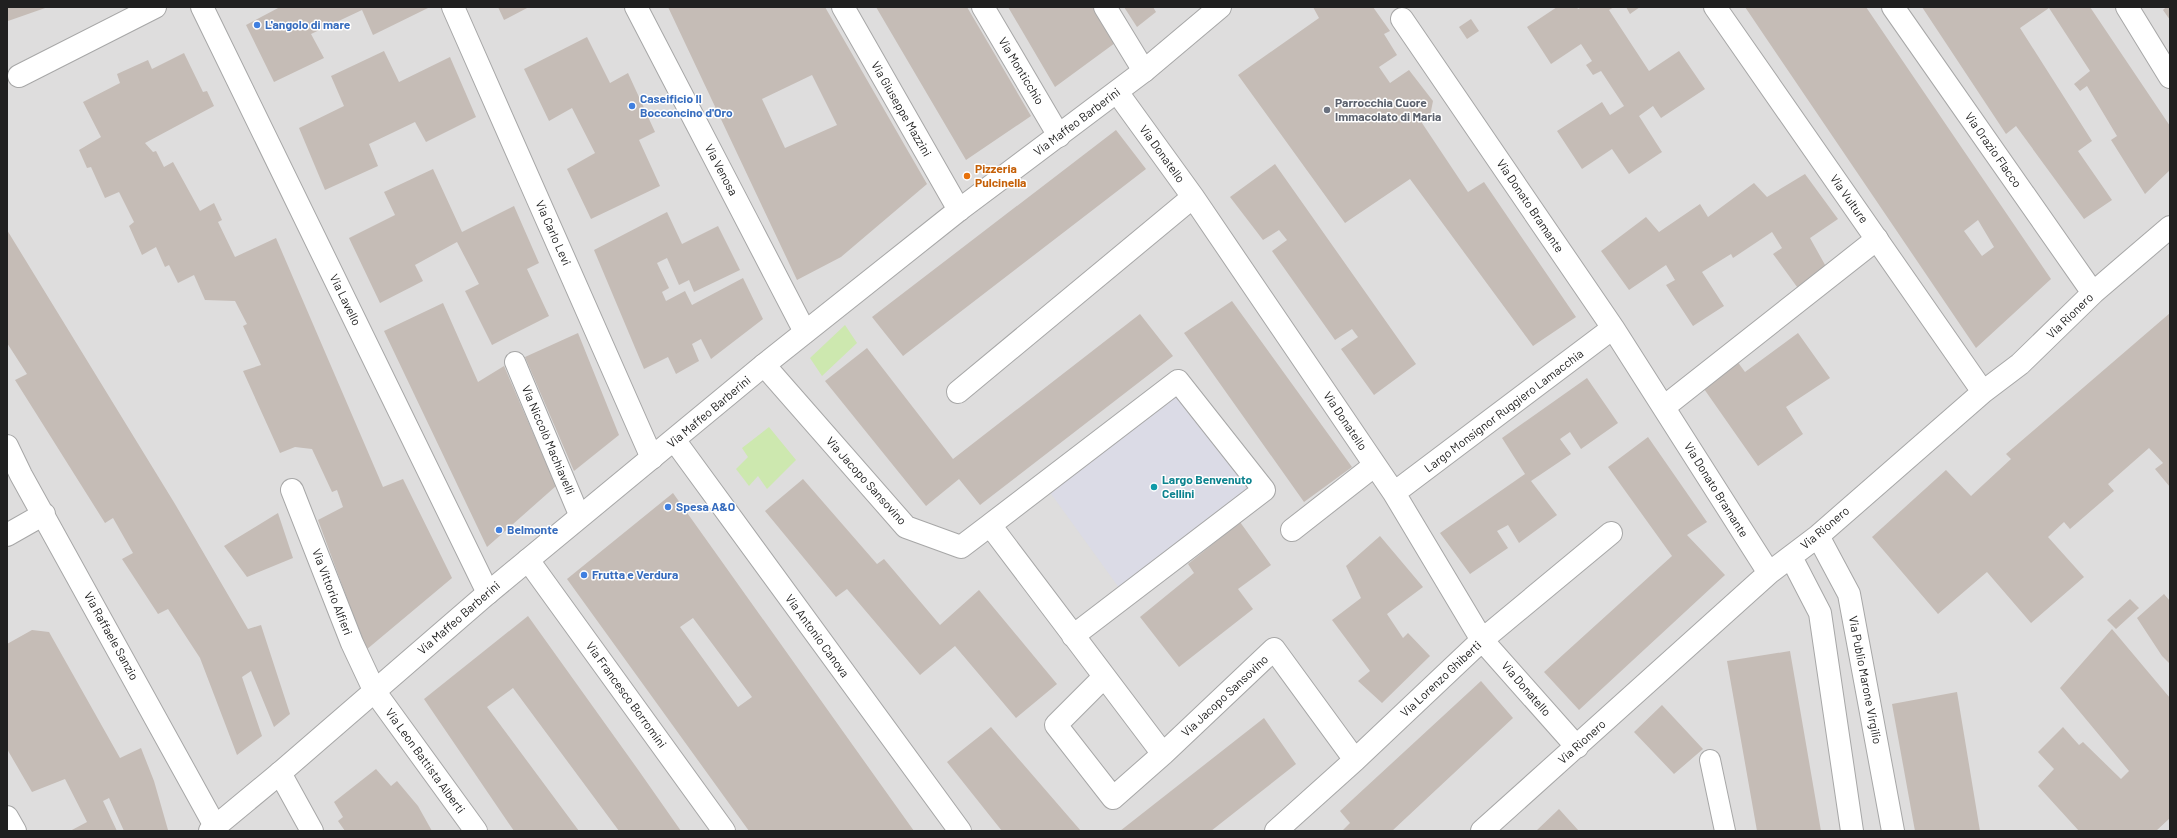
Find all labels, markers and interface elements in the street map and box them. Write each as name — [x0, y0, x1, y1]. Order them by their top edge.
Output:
place label: L'angolo di mare — [265, 17, 351, 31]
marker: L'angolo di mare — [252, 20, 262, 30]
street label: Via Monticchio — [996, 34, 1047, 107]
street label: Via Giuseppe Mazzini — [869, 58, 935, 159]
street label: Via Maffeo Barberini — [1030, 84, 1122, 158]
place label: Caseificio Il Bocconcino d'Oro — [640, 91, 733, 119]
place label: Parrocchia Cuore Immacolato di Maria — [1335, 95, 1441, 123]
marker: Caseificio Il Bocconcino d'Oro — [627, 101, 637, 111]
marker: Parrocchia Cuore Immacolato di Maria — [1322, 105, 1332, 115]
street label: Via Orazio Flacco — [1963, 109, 2025, 190]
street label: Via Donatello — [1137, 122, 1188, 185]
street label: Via Venosa — [702, 141, 741, 198]
street label: Via Donato Bramante — [1494, 156, 1567, 255]
place label: Pizzeria Pulcinella — [975, 161, 1026, 189]
marker: Pizzeria Pulcinella — [962, 171, 972, 181]
street label: Via Vulture — [1828, 171, 1872, 226]
street label: Via Carlo Levi — [533, 198, 575, 267]
street label: Via Lavello — [327, 272, 364, 328]
street label: Via Rionero — [2043, 290, 2095, 341]
street label: Largo Monsignor Ruggiero Lamacchia — [1421, 346, 1586, 475]
street label: Via Maffeo Barberini — [664, 372, 753, 450]
street label: Via Niccolò Machiavelli — [520, 383, 578, 496]
street label: Via Donatello — [1321, 388, 1371, 452]
street label: Via Jacopo Sansovino — [824, 434, 910, 527]
street label: Via Donato Bramante — [1682, 439, 1752, 540]
place label: Largo Benvenuto Cellini — [1162, 472, 1253, 500]
marker: Largo Benvenuto Cellini — [1149, 482, 1159, 492]
place label: Spesa A&O — [676, 499, 735, 513]
marker: Spesa A&O — [663, 502, 673, 512]
street label: Via Rionero — [1797, 503, 1852, 552]
place label: Belmonte — [507, 522, 559, 536]
marker: Belmonte — [494, 525, 504, 535]
street label: Via Vittorio Alfieri — [310, 546, 356, 637]
place label: Frutta e Verdura — [592, 567, 678, 581]
marker: Frutta e Verdura — [579, 570, 589, 580]
street label: Via Maffeo Barberini — [414, 578, 502, 657]
street label: Via Raffaele Sanzio — [82, 589, 142, 682]
street label: Via Antonio Canova — [783, 591, 853, 680]
street label: Via Publio Marone Virgilio — [1847, 614, 1885, 745]
street label: Via Lorenzo Ghiberti — [1397, 637, 1484, 719]
street label: Via Francesco Borromini — [584, 639, 670, 750]
street label: Via Jacopo Sansovino — [1178, 652, 1271, 739]
street label: Via Donatello — [1499, 658, 1554, 719]
street label: Via Leon Battista Alberti — [383, 705, 469, 816]
street label: Via Rionero — [1555, 716, 1608, 766]

